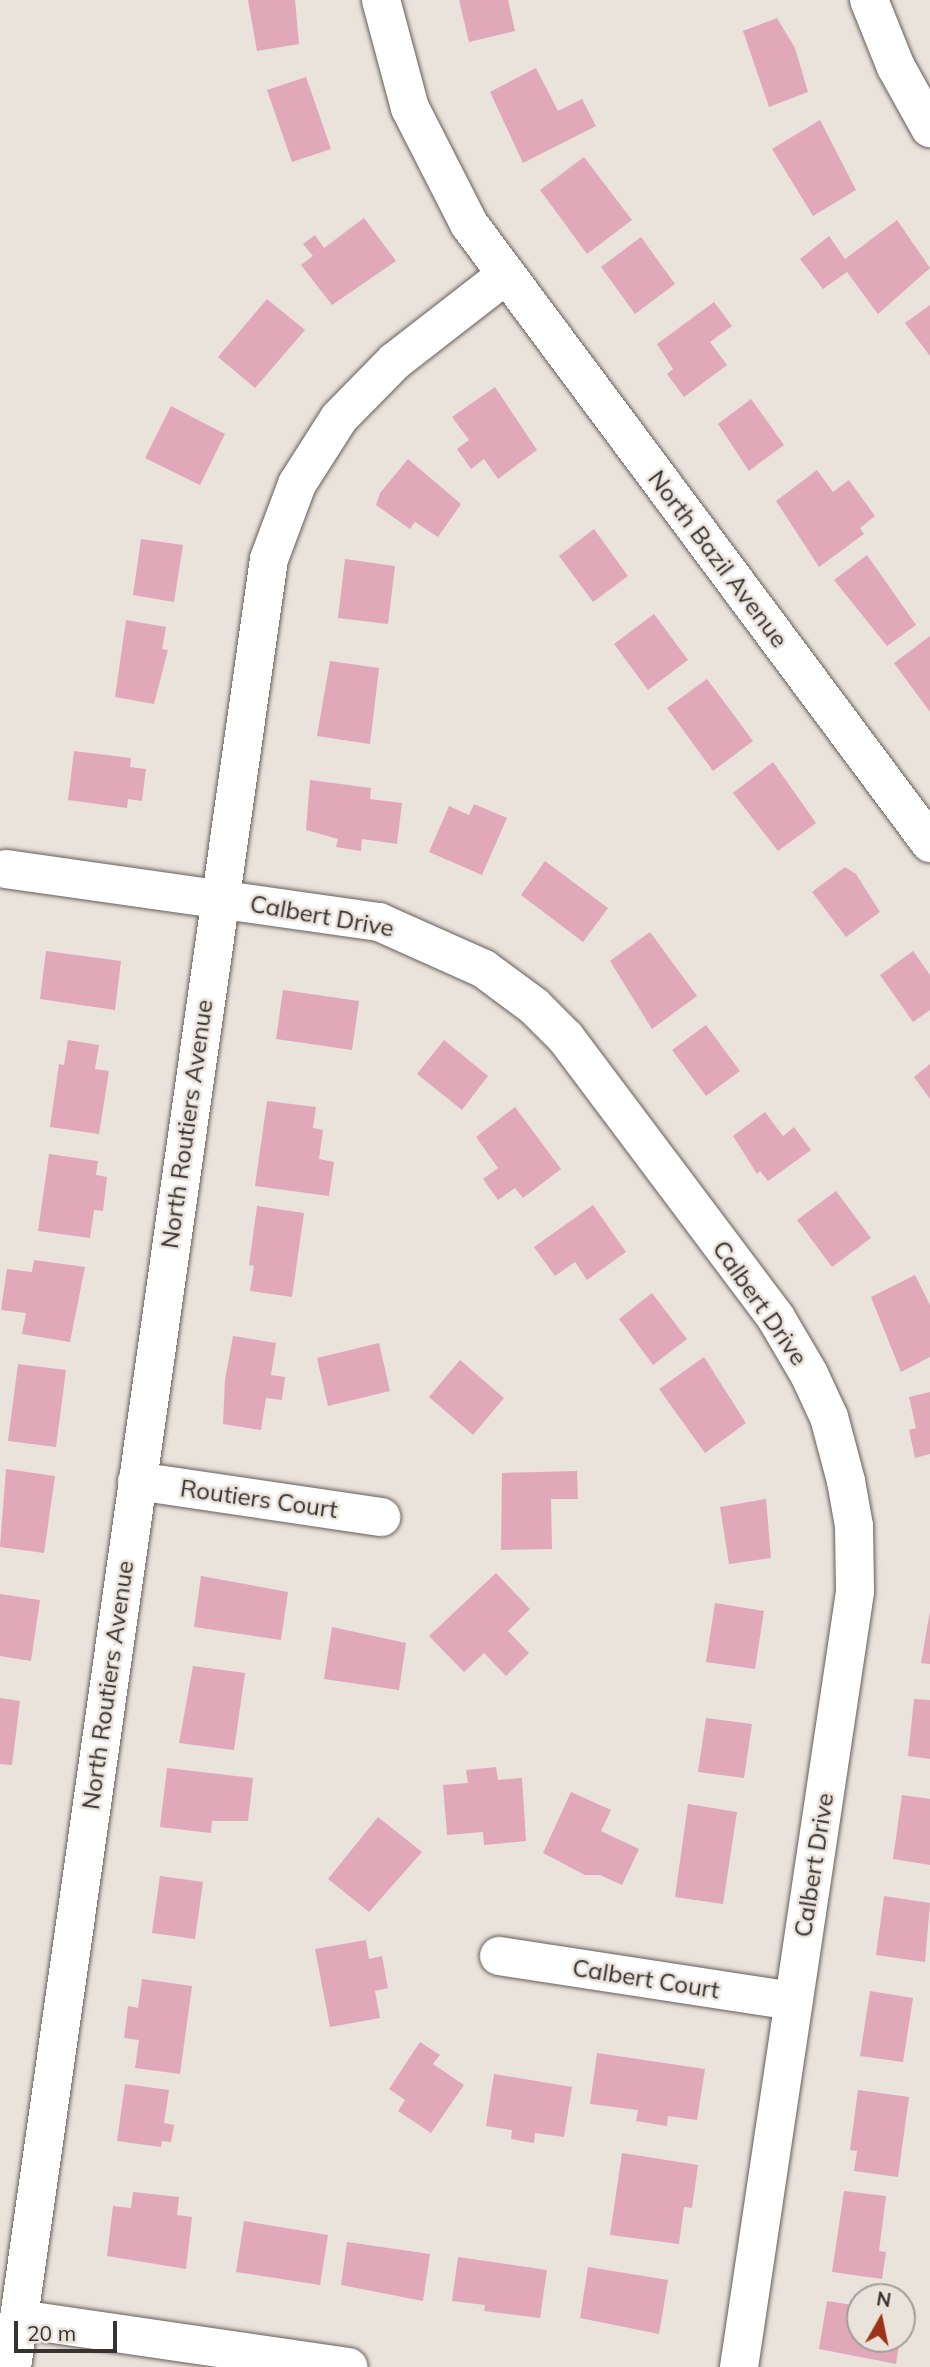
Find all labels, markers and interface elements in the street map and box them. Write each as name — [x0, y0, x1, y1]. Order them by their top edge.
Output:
street label: North Bazil Avenue — [642, 465, 794, 653]
street label: Calbert Drive — [248, 889, 396, 943]
street label: North Routiers Avenue — [155, 998, 219, 1250]
street label: Calbert Drive — [706, 1235, 814, 1371]
street label: Routiers Court — [178, 1474, 340, 1524]
street label: North Routiers Avenue — [76, 1559, 140, 1811]
street label: Calbert Drive — [788, 1791, 840, 1939]
street label: Calbert Court — [570, 1953, 722, 2005]
north arrow — [846, 2283, 916, 2353]
text: N — [875, 2286, 893, 2312]
scale bar — [18, 2308, 121, 2352]
text: 20 m — [27, 2320, 76, 2346]

